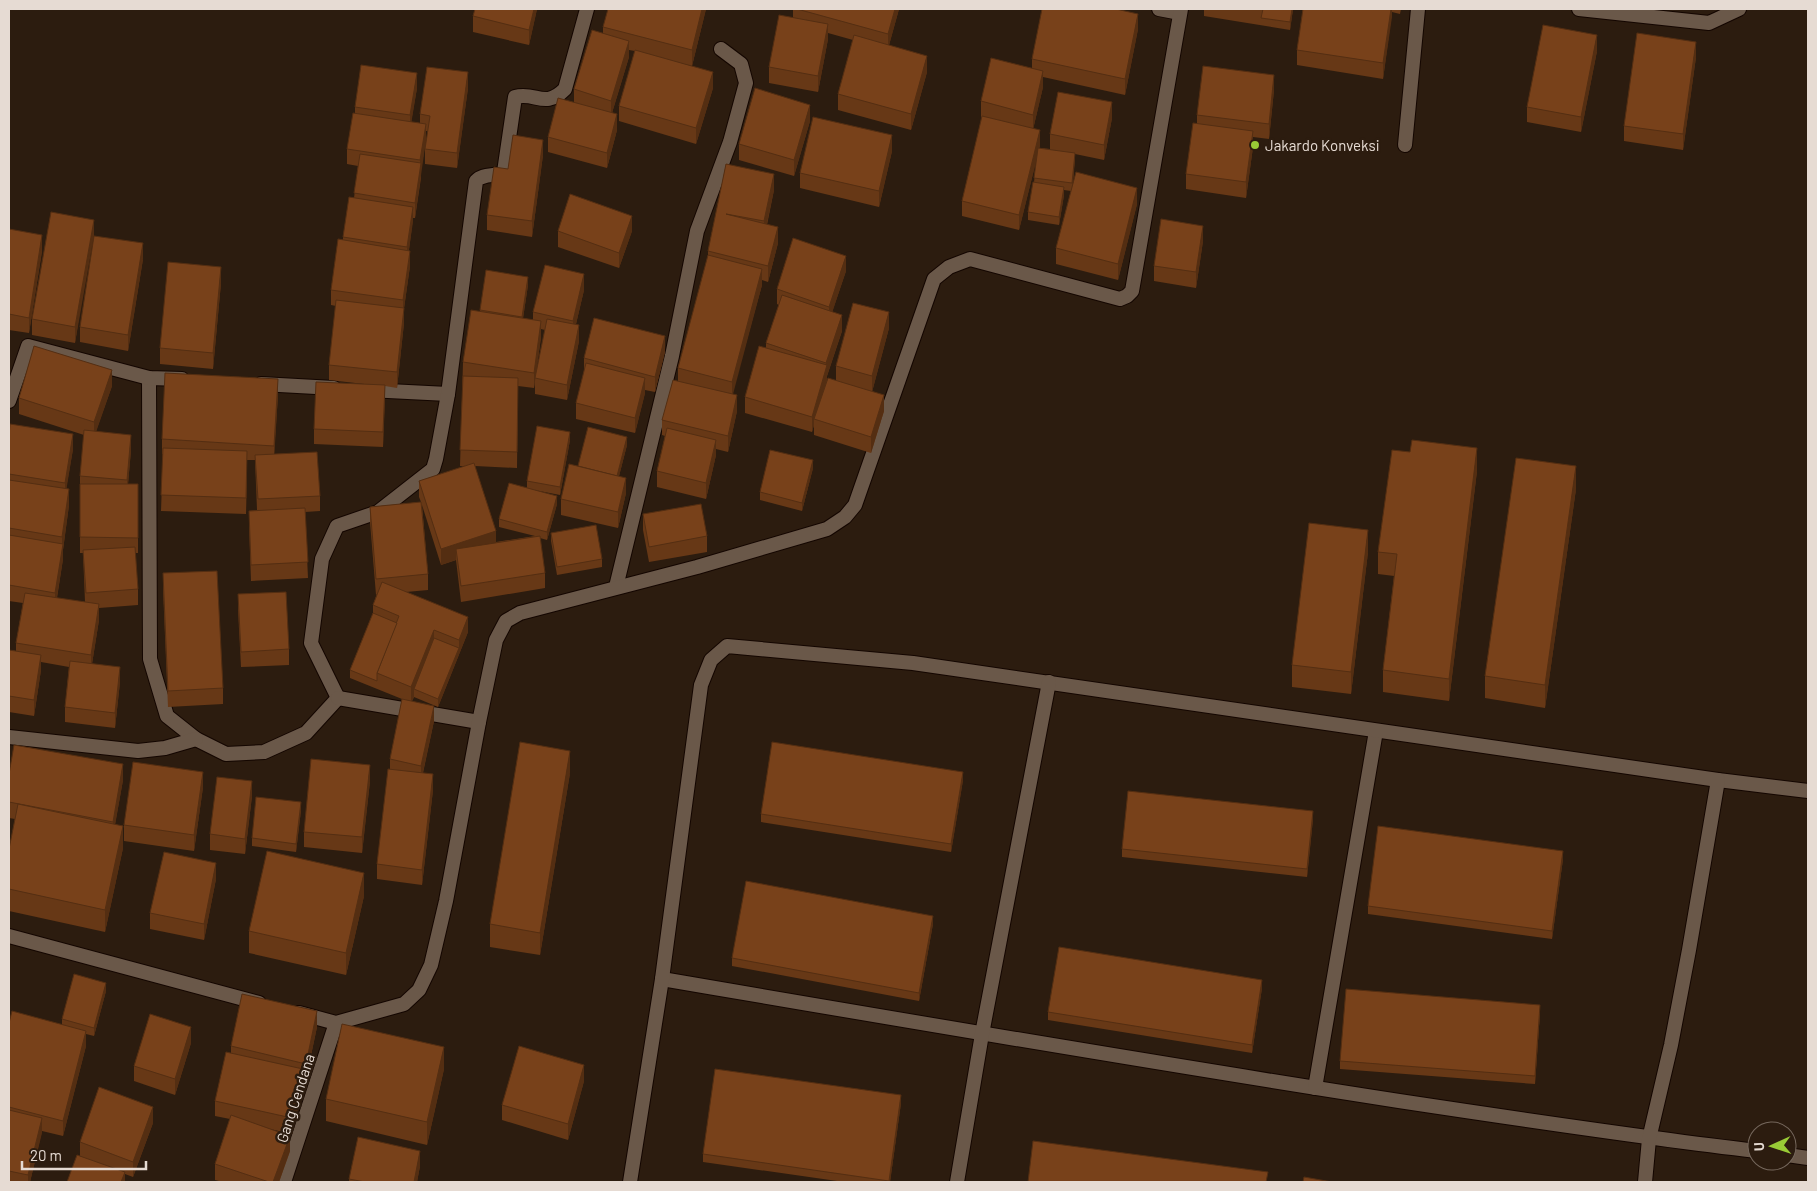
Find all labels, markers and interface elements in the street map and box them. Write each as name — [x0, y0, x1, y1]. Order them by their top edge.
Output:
place label: Jakardo Konveksi — [1265, 136, 1380, 154]
marker: Jakardo Konveksi — [1249, 139, 1261, 151]
street label: Gang Cendana — [272, 1051, 318, 1145]
north arrow — [1747, 1121, 1797, 1171]
scale bar — [22, 1138, 146, 1170]
text: U — [1750, 1142, 1767, 1152]
text: 20 m — [30, 1146, 62, 1164]

